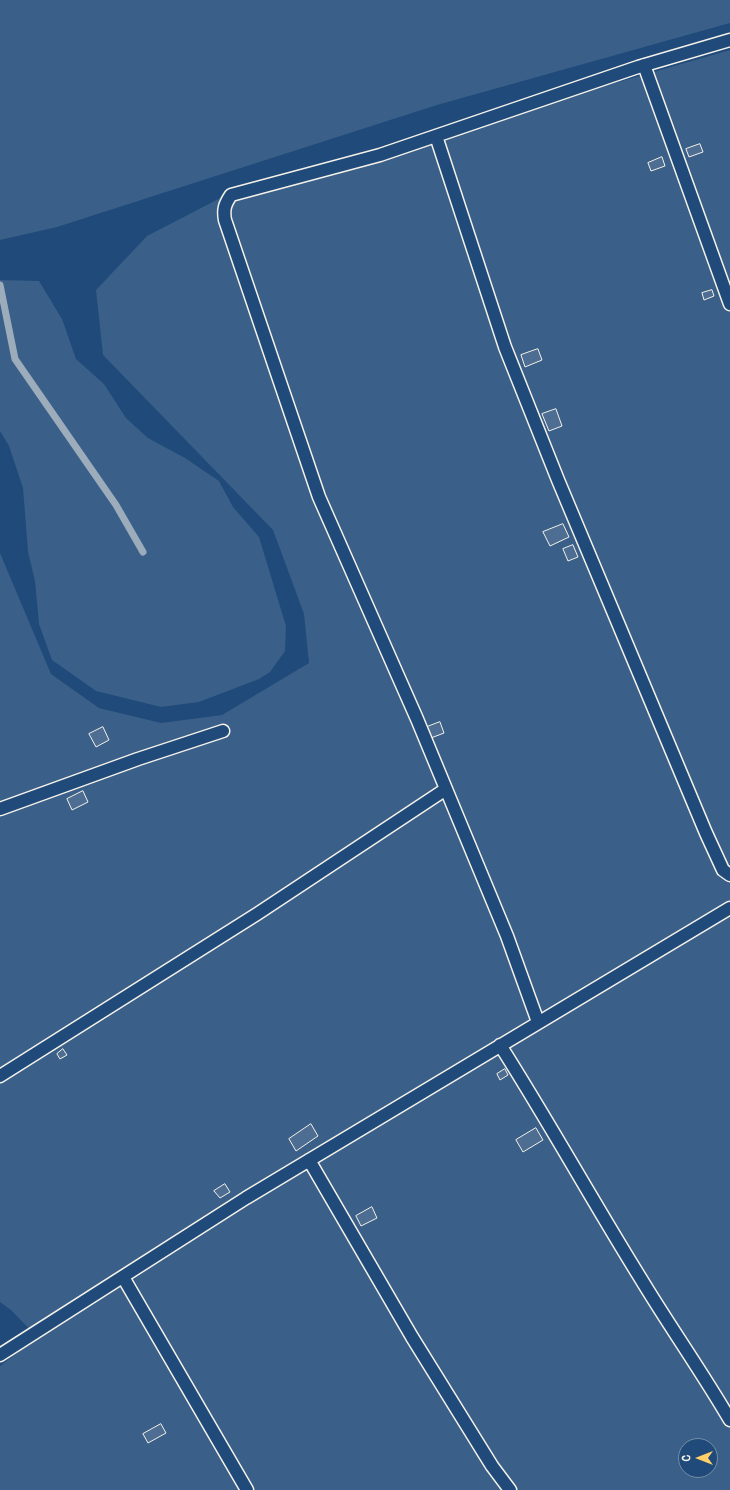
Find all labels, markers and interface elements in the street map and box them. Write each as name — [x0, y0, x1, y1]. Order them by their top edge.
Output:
north arrow — [678, 1438, 718, 1478]
text: С — [680, 1455, 693, 1461]

